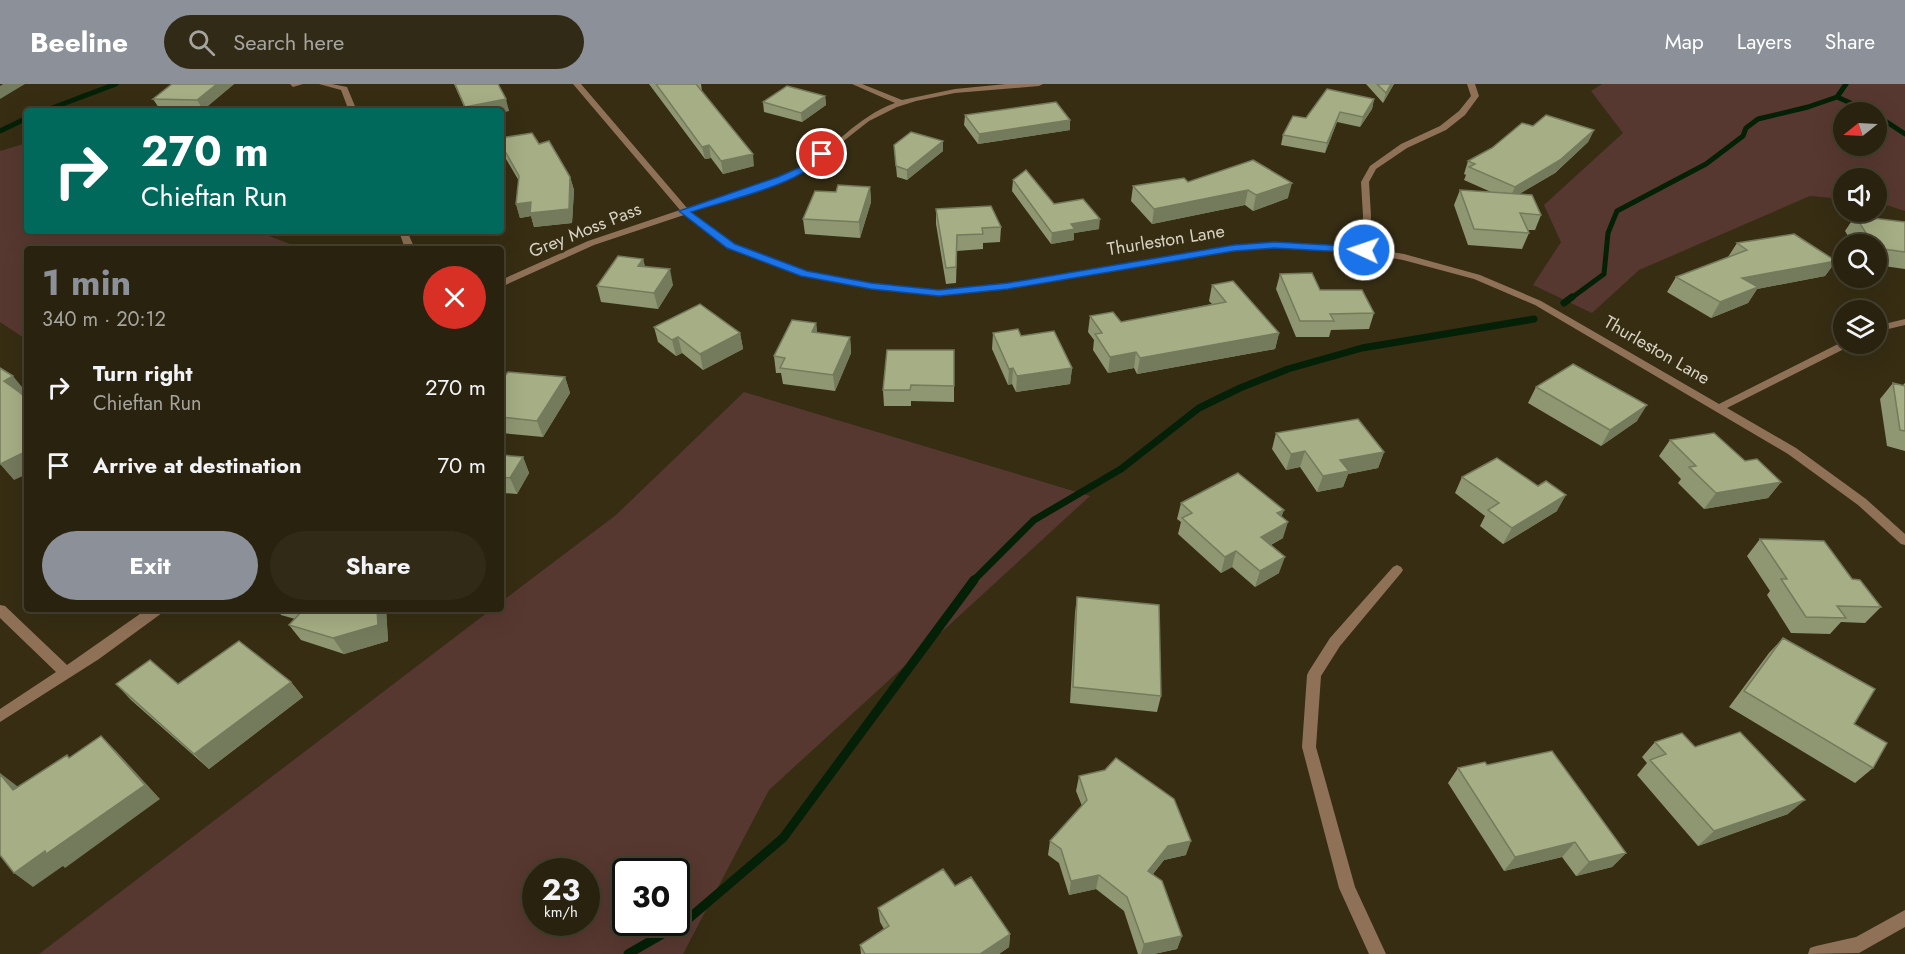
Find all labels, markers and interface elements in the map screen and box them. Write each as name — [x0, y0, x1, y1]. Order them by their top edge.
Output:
search box — [164, 15, 584, 69]
text: Beeline — [30, 22, 128, 63]
icon: search — [185, 26, 218, 59]
text: Search here — [233, 26, 344, 58]
text: Map — [1665, 27, 1704, 57]
text: Layers — [1737, 27, 1792, 57]
text: Share — [1825, 27, 1875, 57]
north arrow — [1833, 102, 1887, 156]
map controls — [1833, 102, 1887, 354]
text: 270 m — [141, 121, 269, 182]
pin — [796, 128, 847, 179]
icon: right — [42, 132, 120, 210]
icon: arrive — [805, 137, 838, 170]
button: sound — [1833, 168, 1887, 222]
text: Chieftan Run — [141, 177, 288, 216]
street label: Grey Moss Pass — [525, 196, 645, 264]
street label: Thurleston Lane — [1105, 218, 1227, 262]
position arrow — [1332, 218, 1396, 282]
button: search — [1833, 234, 1887, 288]
text: 1 min — [42, 256, 131, 308]
button: close — [423, 266, 486, 329]
button: layers — [1833, 300, 1887, 354]
text: 340 m · 20:12 — [42, 305, 166, 334]
street label: Thurleston Lane — [1599, 309, 1715, 391]
text: Turn right — [93, 357, 193, 389]
icon: right — [42, 371, 75, 404]
text: 270 m — [425, 371, 486, 403]
text: Chieftan Run — [93, 389, 202, 418]
icon: arrive — [42, 449, 75, 482]
text: Arrive at destination — [93, 449, 302, 481]
text: 70 m — [437, 449, 486, 481]
button: Exit — [42, 531, 258, 600]
button: Share — [270, 531, 486, 600]
speed limit sign: 30 — [612, 858, 690, 936]
text: 23 — [542, 868, 580, 911]
text: km/h — [544, 901, 578, 923]

